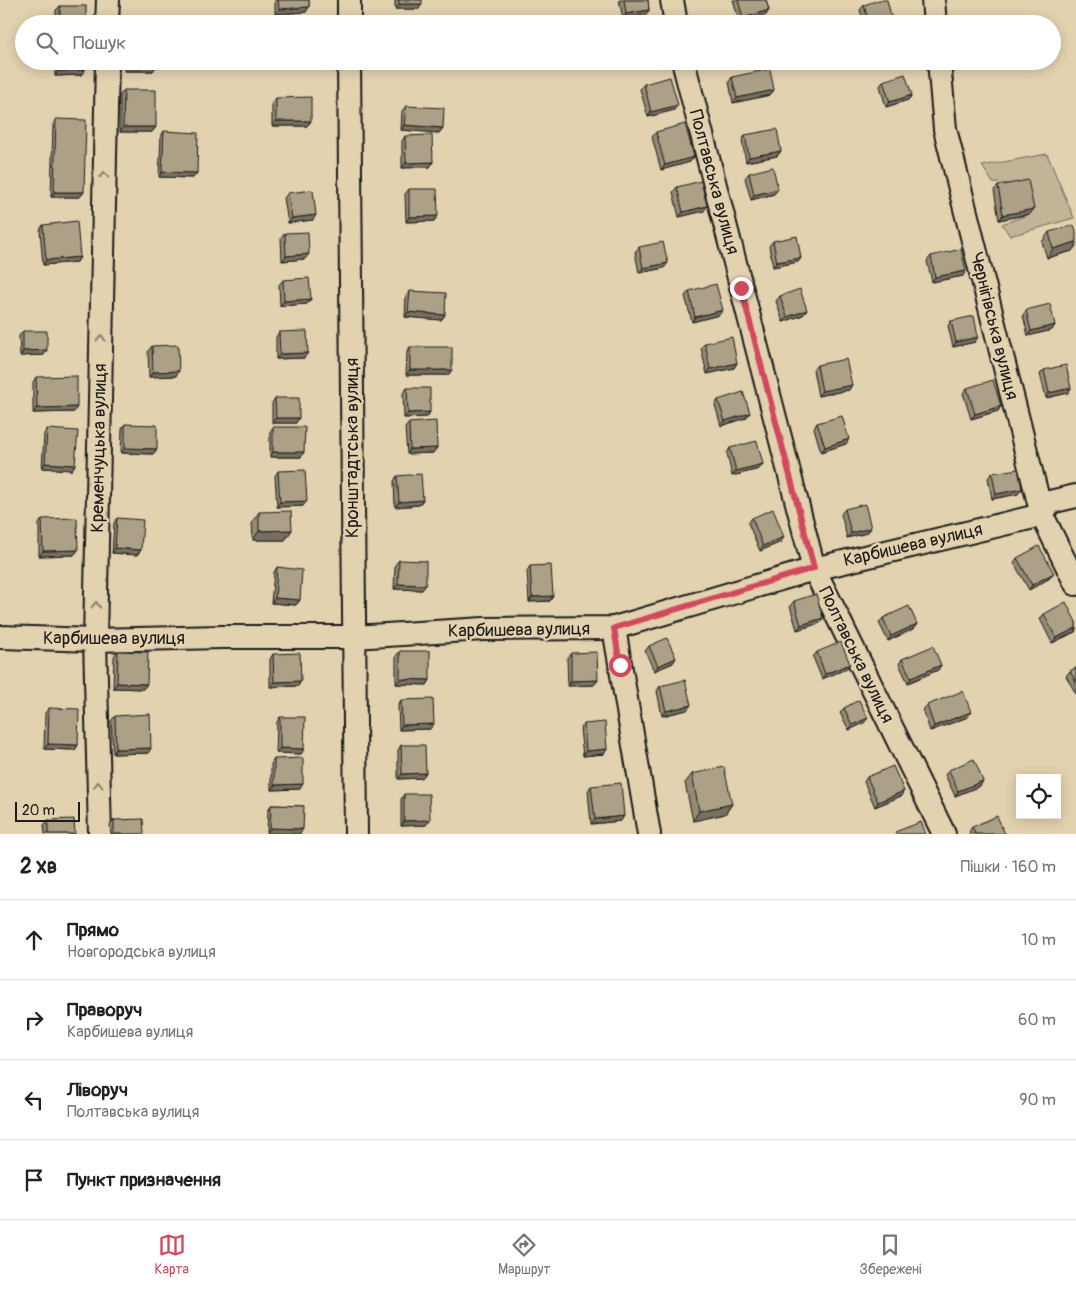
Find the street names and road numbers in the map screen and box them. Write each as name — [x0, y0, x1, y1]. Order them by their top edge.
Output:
street label: Полтавська вулиця — [684, 107, 744, 257]
street label: Чернігівська вулиця — [965, 250, 1023, 402]
street label: Кронштадтська вулиця — [341, 358, 364, 538]
street label: Кременчуцька вулиця — [86, 363, 112, 533]
street label: Карбишева вулиця — [841, 518, 985, 572]
street label: Полтавська вулиця — [813, 583, 899, 727]
street label: Карбишева вулиця — [448, 617, 590, 643]
street label: Карбишева вулиця — [43, 627, 185, 650]

